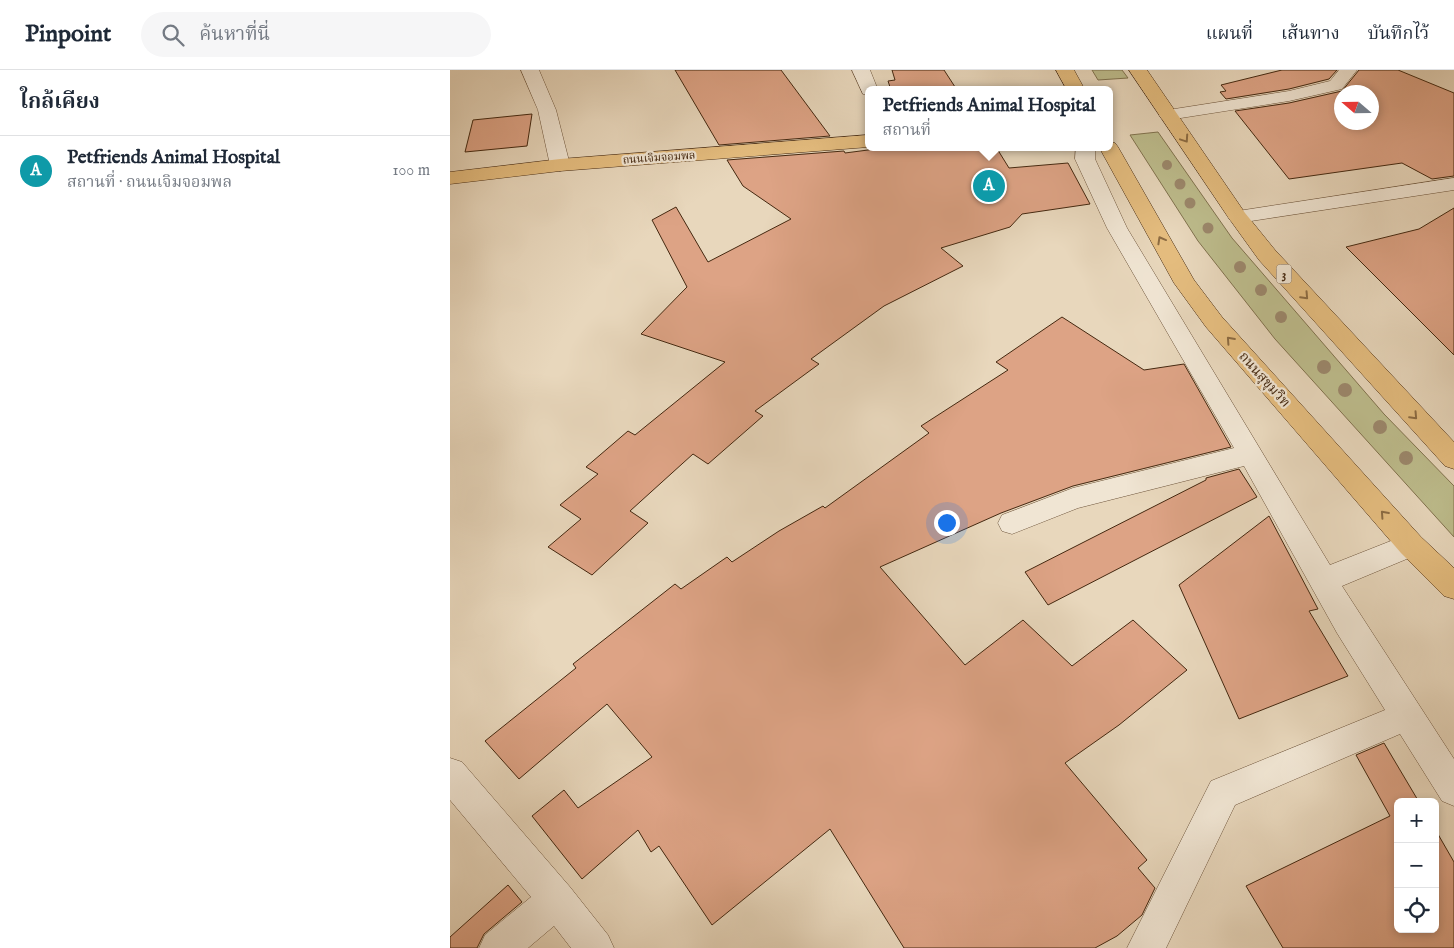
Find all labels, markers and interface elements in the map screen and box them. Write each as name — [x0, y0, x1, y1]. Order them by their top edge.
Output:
search box — [141, 12, 491, 57]
text: Pinpoint — [25, 19, 111, 50]
icon: search — [159, 21, 187, 49]
text: ค้นหาที่นี่ — [199, 23, 270, 47]
text: แผนที่ — [1206, 23, 1253, 46]
text: เส้นทาง — [1281, 23, 1340, 46]
text: บันทึกไว้ — [1368, 23, 1429, 46]
north arrow — [1334, 85, 1379, 130]
popup — [865, 86, 1113, 151]
text: ใกล้เคียง — [20, 89, 100, 116]
text: Petfriends Animal Hospital — [882, 94, 1096, 118]
text: สถานที่ — [882, 121, 931, 141]
one-way arrow — [1179, 134, 1188, 143]
text: Petfriends Animal Hospital — [67, 146, 280, 170]
street label: ถนนเจิมจอมพล — [622, 148, 696, 168]
text: A — [31, 161, 41, 181]
text: 100 m — [393, 161, 430, 181]
pin: A — [973, 167, 1005, 205]
text: สถานที่ · ถนนเจิมจอมพล — [67, 173, 232, 193]
one-way arrow — [1157, 236, 1167, 245]
road number: 3 — [1276, 264, 1292, 283]
one-way arrow — [1299, 290, 1308, 299]
one-way arrow — [1227, 336, 1236, 345]
street label: ถนนสุขุมวิท — [1234, 348, 1294, 411]
one-way arrow — [1409, 410, 1418, 419]
your location — [934, 510, 960, 536]
one-way arrow — [1381, 510, 1390, 519]
map controls — [1394, 798, 1439, 933]
button: + — [1394, 798, 1439, 843]
button: − — [1394, 843, 1439, 888]
button: locate — [1394, 888, 1439, 933]

